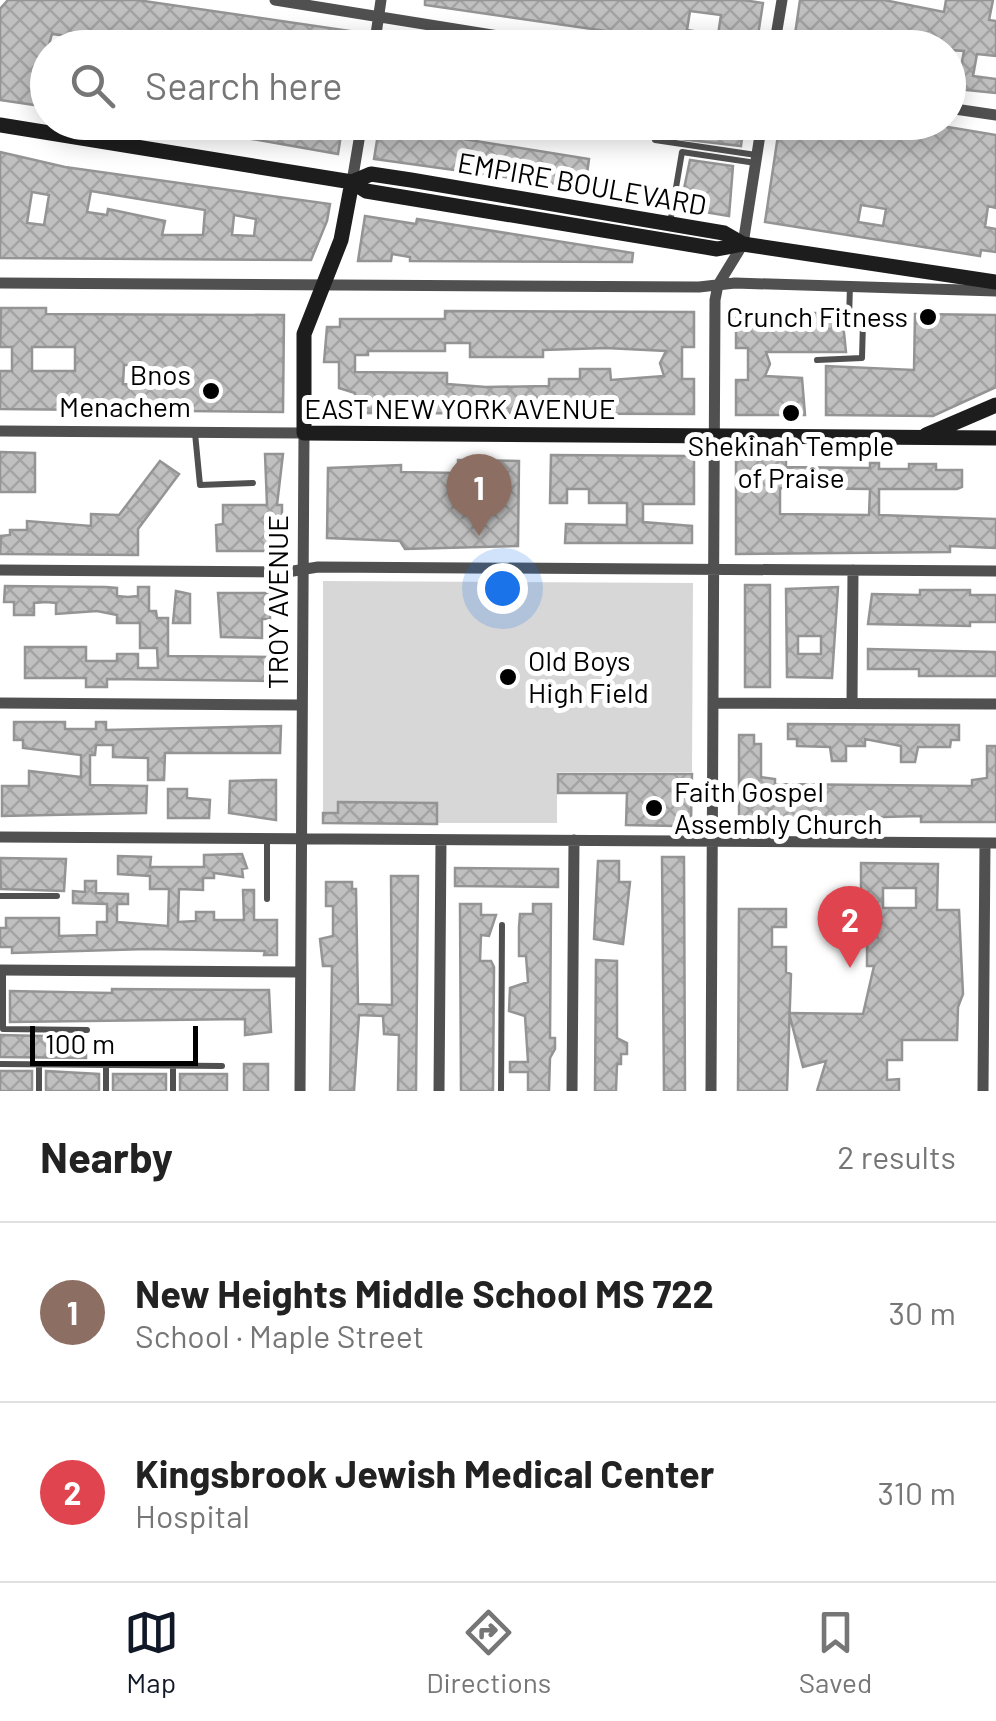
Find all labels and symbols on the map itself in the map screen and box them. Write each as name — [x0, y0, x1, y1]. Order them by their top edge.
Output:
street label: EMPIRE BOULEVARD — [455, 144, 709, 222]
place label: Crunch Fitness — [726, 299, 908, 333]
marker: Crunch Fitness — [917, 306, 939, 328]
place label: Bnos Menachem — [59, 357, 191, 423]
marker: Bnos Menachem — [200, 380, 222, 402]
street label: EAST NEW YORK AVENUE — [304, 391, 616, 425]
marker: Shekinah Temple of Praise — [780, 402, 802, 424]
place label: Shekinah Temple of Praise — [688, 428, 894, 494]
pin: 1 — [446, 454, 512, 536]
street label: TROY AVENUE — [260, 515, 294, 689]
your location — [477, 563, 528, 614]
place label: Old Boys High Field — [528, 643, 649, 709]
marker: Old Boys High Field — [497, 666, 519, 688]
place label: Faith Gospel Assembly Church — [674, 774, 883, 840]
marker: Faith Gospel Assembly Church — [643, 797, 665, 819]
pin: 2 — [818, 886, 882, 968]
scale bar — [30, 1021, 198, 1066]

